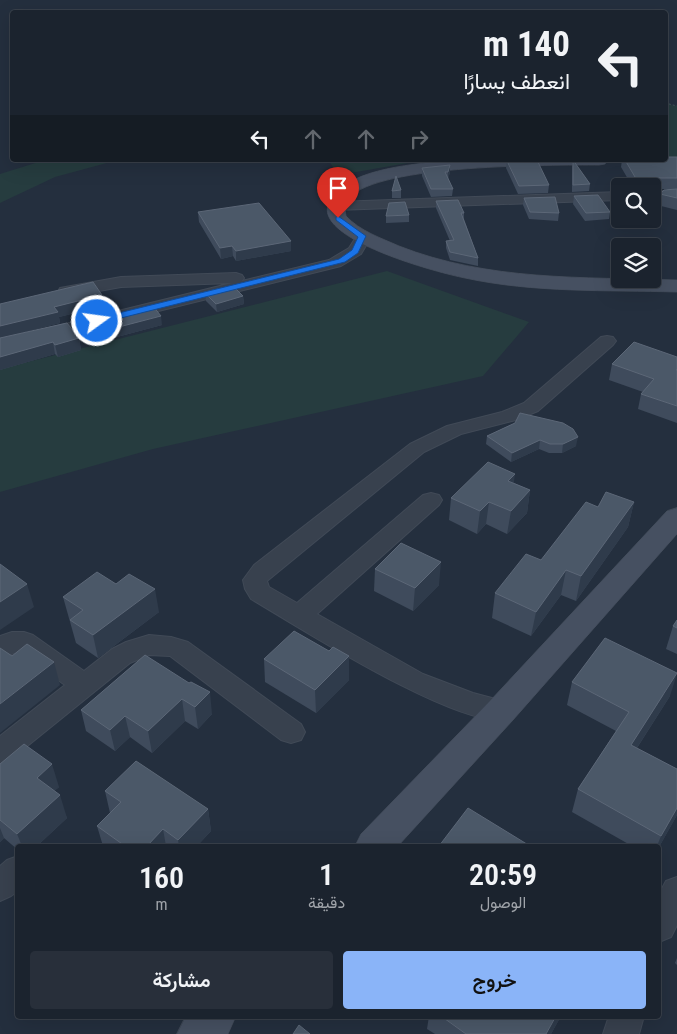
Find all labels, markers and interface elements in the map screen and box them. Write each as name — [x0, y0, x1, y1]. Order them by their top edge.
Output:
text: 140 m — [483, 24, 570, 65]
icon: left — [588, 30, 653, 95]
text: انعطف يسارًا — [463, 69, 570, 94]
icon: left — [246, 125, 274, 153]
icon: ahead — [299, 125, 327, 153]
icon: ahead — [352, 125, 380, 153]
icon: right — [405, 125, 433, 153]
pin — [317, 167, 359, 218]
icon: arrive — [324, 174, 352, 202]
map controls — [611, 178, 661, 288]
button: search — [611, 178, 661, 228]
button: layers — [611, 238, 661, 288]
position arrow — [70, 294, 122, 346]
text: 1 — [319, 857, 334, 892]
text: 20:59 — [469, 857, 537, 892]
text: 160 — [139, 860, 184, 895]
text: دقيقة — [308, 893, 345, 912]
text: الوصول — [480, 893, 526, 912]
text: m — [156, 895, 168, 914]
button: مشاركة — [30, 951, 333, 1009]
button: خروج — [343, 951, 646, 1009]

